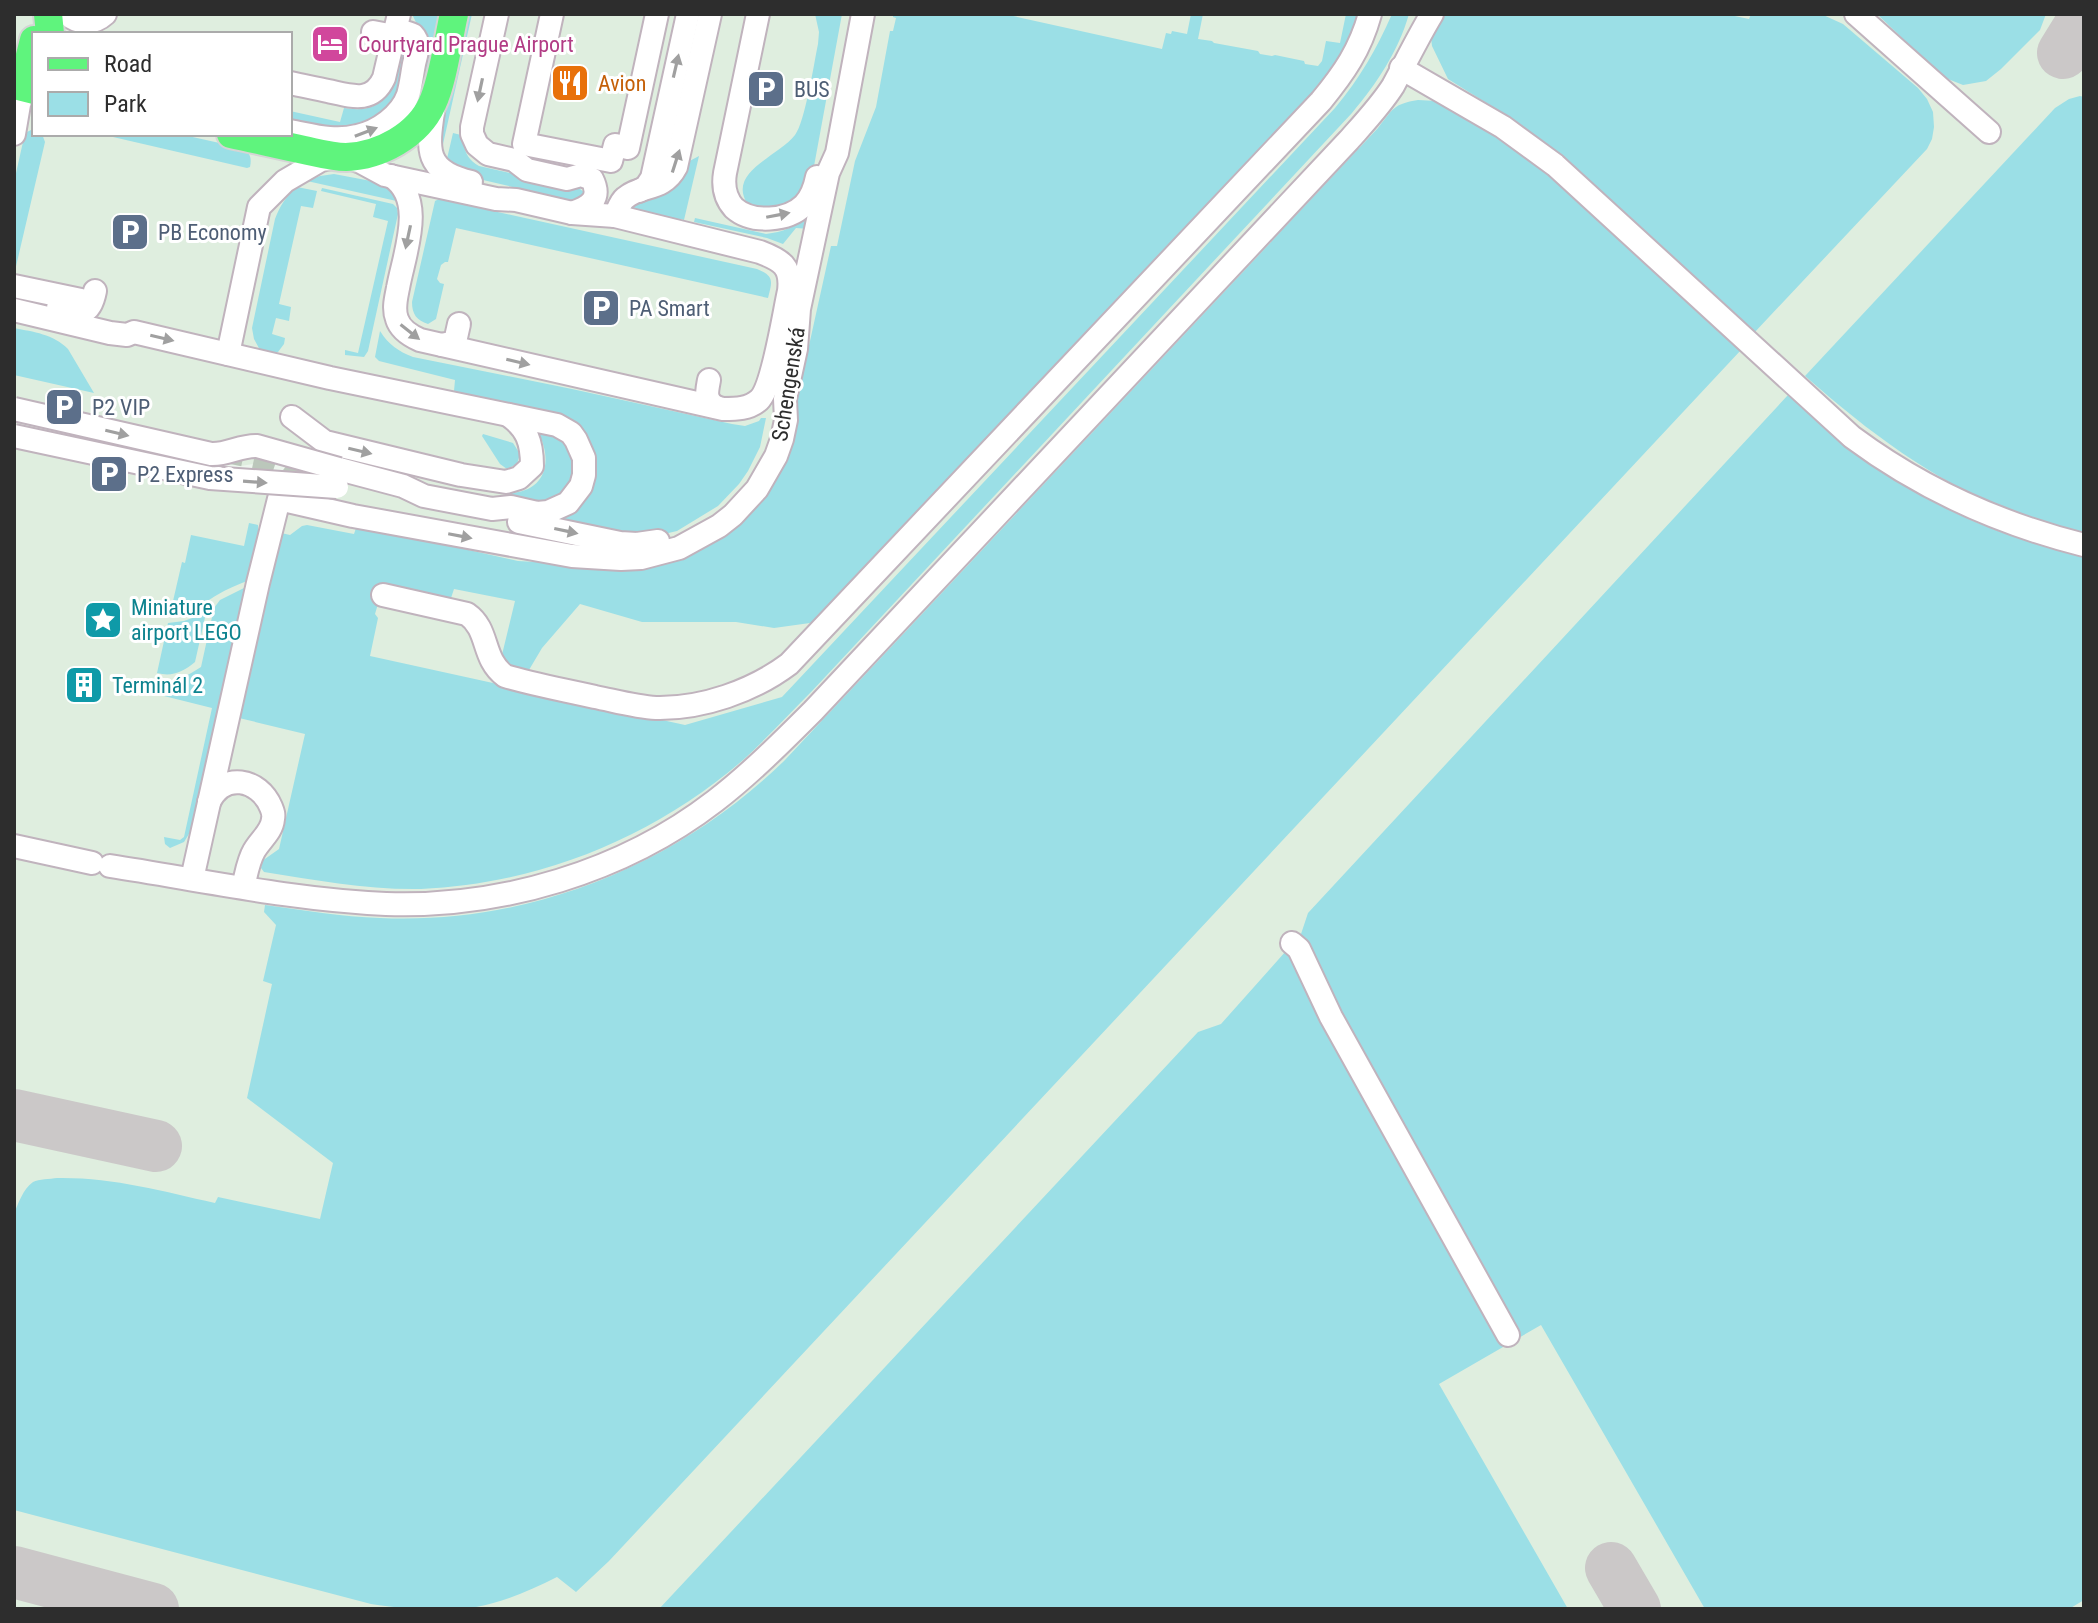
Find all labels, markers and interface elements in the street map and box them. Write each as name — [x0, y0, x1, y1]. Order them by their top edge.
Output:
hotel icon: Courtyard Prague Airport — [309, 23, 351, 65]
legend — [32, 32, 292, 136]
place label: Courtyard Prague Airport — [358, 32, 574, 57]
text: Road — [104, 50, 152, 78]
one-way arrow — [670, 54, 683, 79]
restaurant icon: Avion — [549, 62, 591, 104]
parking icon: BUS — [745, 68, 787, 110]
place label: Avion — [598, 71, 646, 96]
place label: BUS — [794, 77, 830, 102]
one-way arrow — [473, 78, 486, 103]
text: Park — [104, 90, 147, 118]
one-way arrow — [354, 125, 378, 138]
one-way arrow — [670, 149, 683, 173]
one-way arrow — [765, 209, 790, 221]
parking icon: PB Economy — [109, 211, 151, 253]
place label: PB Economy — [158, 220, 267, 245]
one-way arrow — [401, 224, 414, 249]
parking icon: PA Smart — [580, 287, 622, 329]
place label: PA Smart — [629, 296, 710, 321]
one-way arrow — [399, 324, 421, 340]
street label: Schengenská — [767, 325, 810, 443]
one-way arrow — [150, 332, 175, 345]
one-way arrow — [505, 356, 530, 369]
parking icon: P2 VIP — [43, 386, 85, 428]
place label: P2 VIP — [92, 395, 150, 420]
one-way arrow — [105, 427, 130, 439]
one-way arrow — [348, 445, 373, 457]
parking icon: P2 Express — [88, 453, 130, 495]
place label: P2 Express — [137, 462, 233, 487]
one-way arrow — [243, 476, 268, 489]
one-way arrow — [553, 526, 578, 538]
one-way arrow — [447, 530, 472, 542]
place label: Miniature airport LEGO — [131, 595, 242, 645]
place icon: Miniature airport LEGO — [82, 599, 124, 641]
building icon: Terminál 2 — [63, 664, 105, 706]
place label: Terminál 2 — [112, 673, 203, 698]

